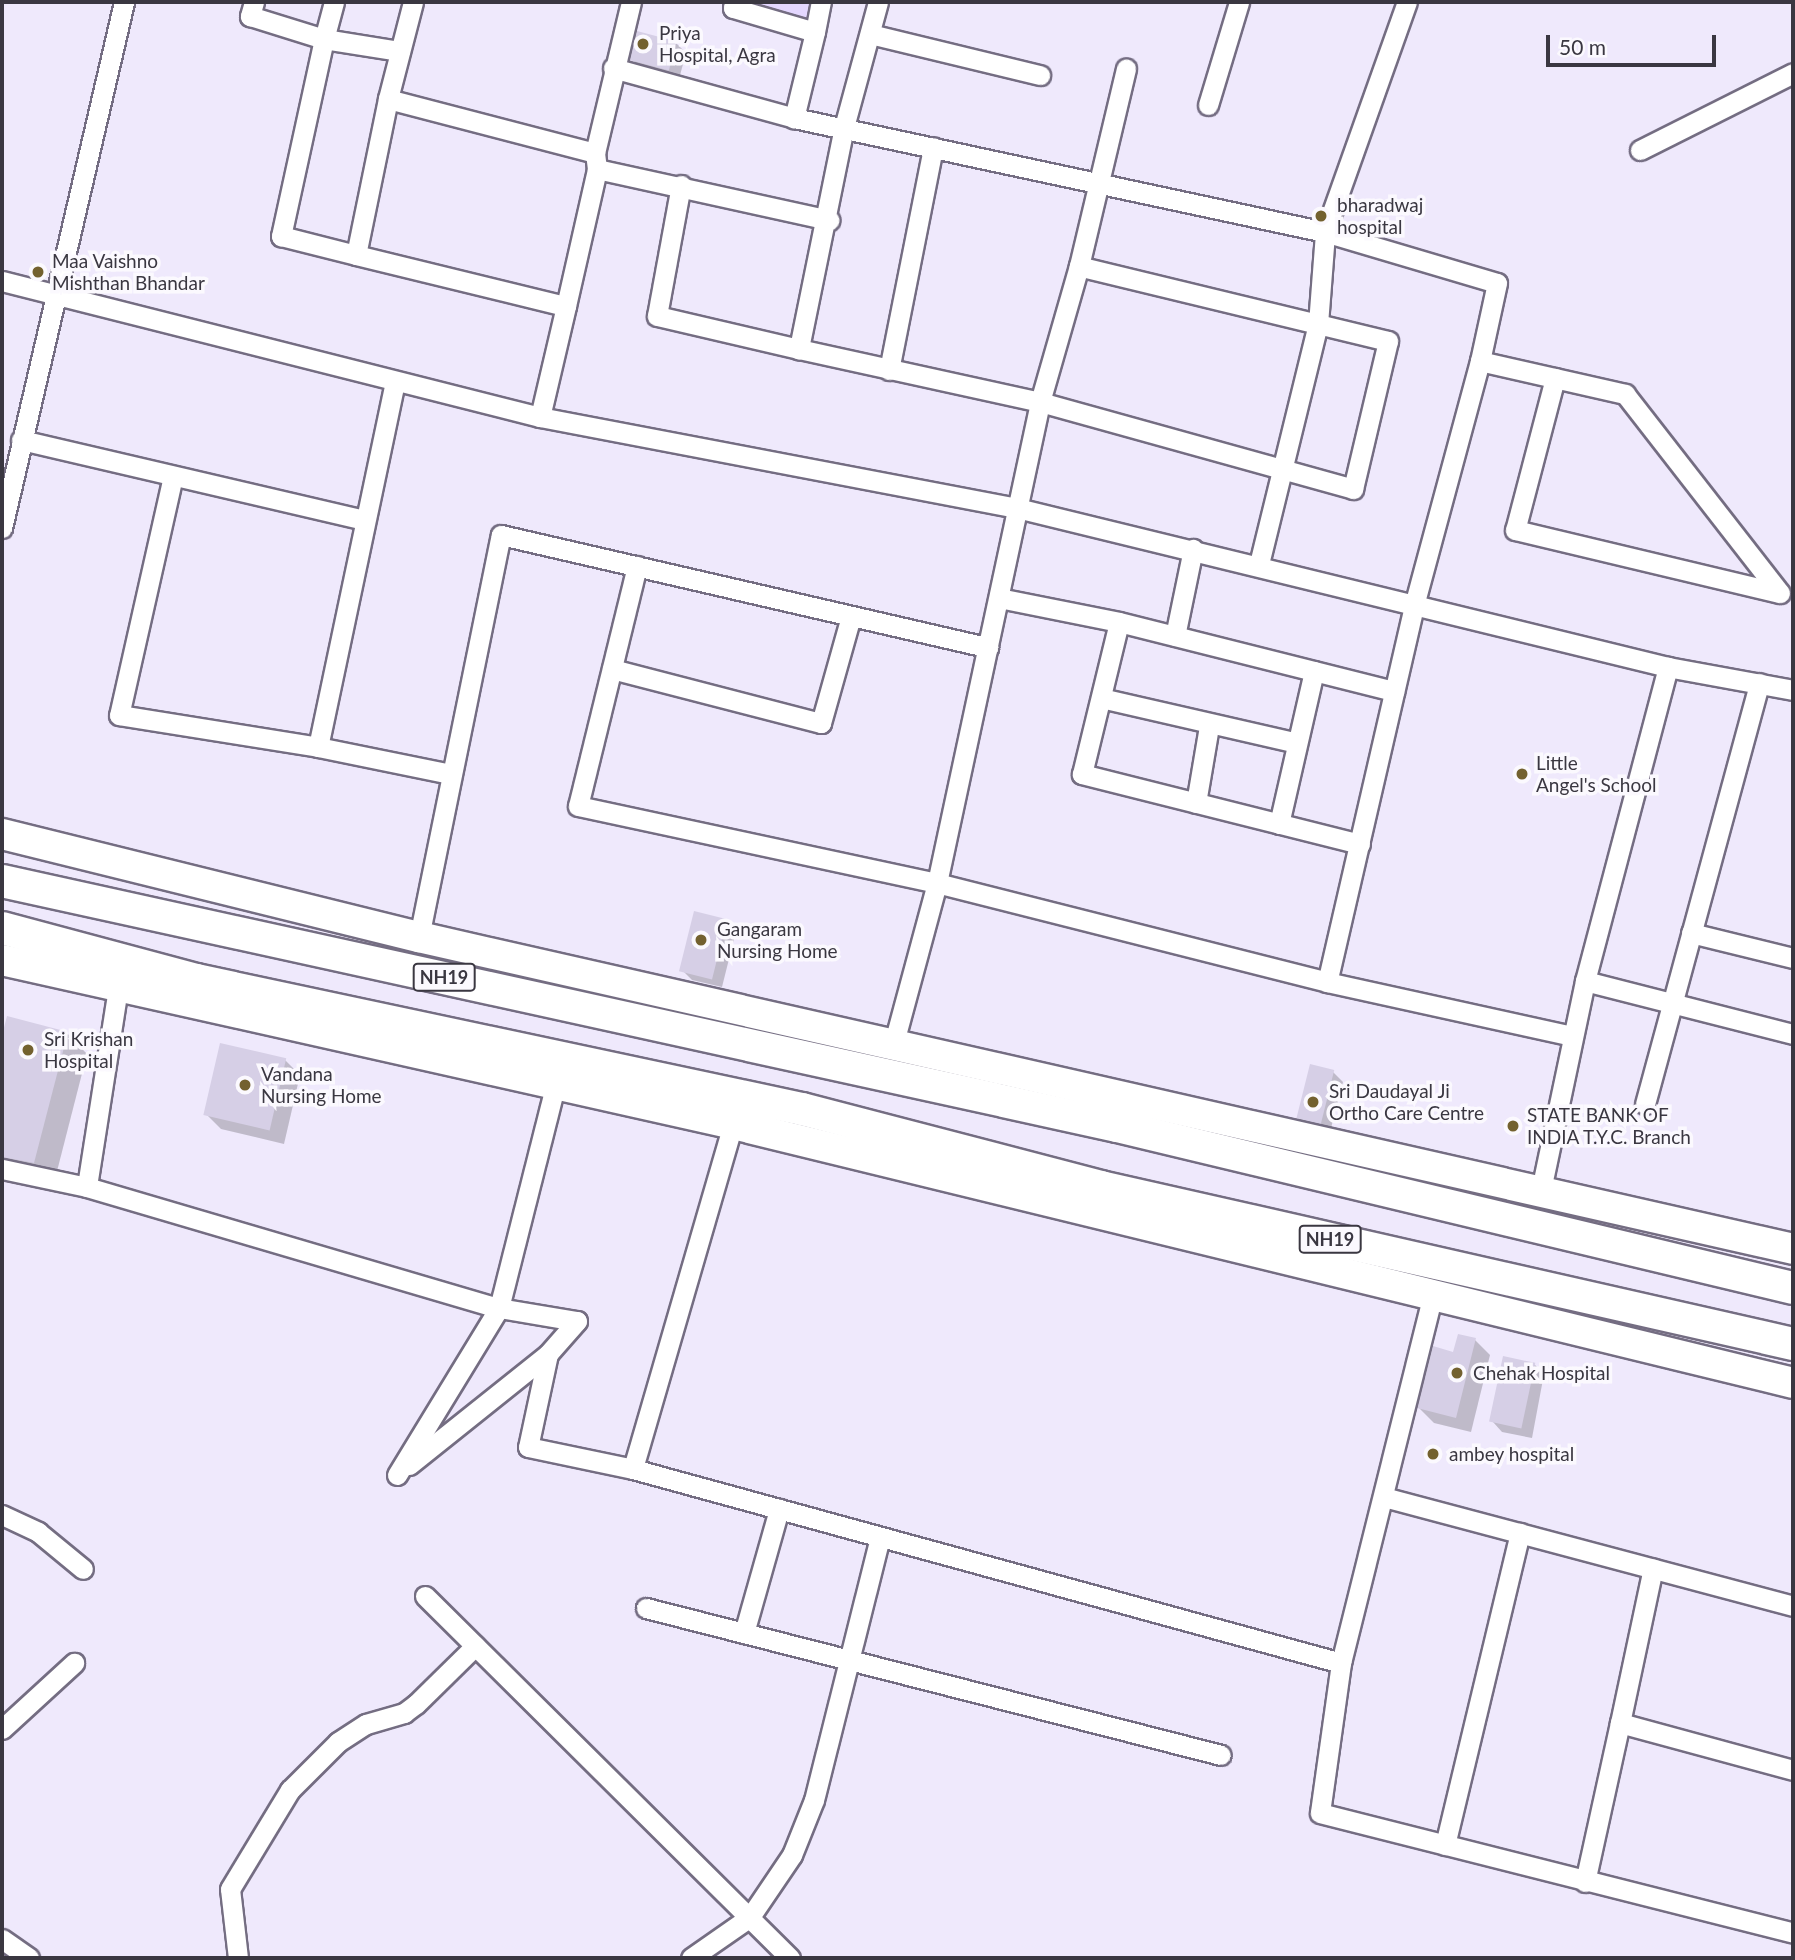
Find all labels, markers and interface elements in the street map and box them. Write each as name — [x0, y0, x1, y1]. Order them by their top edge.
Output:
scale bar — [1550, 21, 1720, 65]
place label: Priya Hospital, Agra — [659, 22, 776, 66]
marker: Priya Hospital, Agra — [633, 34, 653, 54]
text: 50 m — [1559, 34, 1606, 59]
place label: bharadwaj hospital — [1337, 194, 1423, 238]
marker: bharadwaj hospital — [1311, 206, 1331, 226]
place label: Maa Vaishno Mishthan Bhandar — [52, 250, 205, 294]
marker: Maa Vaishno Mishthan Bhandar — [30, 264, 46, 280]
place label: Little Angel's School — [1536, 752, 1656, 796]
marker: Little Angel's School — [1514, 766, 1530, 782]
place label: Gangaram Nursing Home — [717, 918, 838, 962]
marker: Gangaram Nursing Home — [691, 930, 711, 950]
road number: NH19 — [412, 962, 476, 992]
place label: Sri Krishan Hospital — [44, 1028, 133, 1072]
marker: Sri Krishan Hospital — [18, 1040, 38, 1060]
place label: Vandana Nursing Home — [261, 1063, 382, 1107]
marker: Vandana Nursing Home — [235, 1075, 255, 1095]
place label: Sri Daudayal Ji Ortho Care Centre — [1329, 1080, 1484, 1124]
marker: Sri Daudayal Ji Ortho Care Centre — [1303, 1092, 1323, 1112]
place label: STATE BANK OF INDIA T.Y.C. Branch — [1527, 1104, 1692, 1148]
marker: STATE BANK OF INDIA T.Y.C. Branch — [1505, 1118, 1521, 1134]
road number: NH19 — [1298, 1224, 1362, 1254]
place label: Chehak Hospital — [1473, 1362, 1610, 1384]
marker: Chehak Hospital — [1447, 1363, 1467, 1383]
place label: ambey hospital — [1449, 1443, 1575, 1465]
marker: ambey hospital — [1423, 1444, 1443, 1464]

